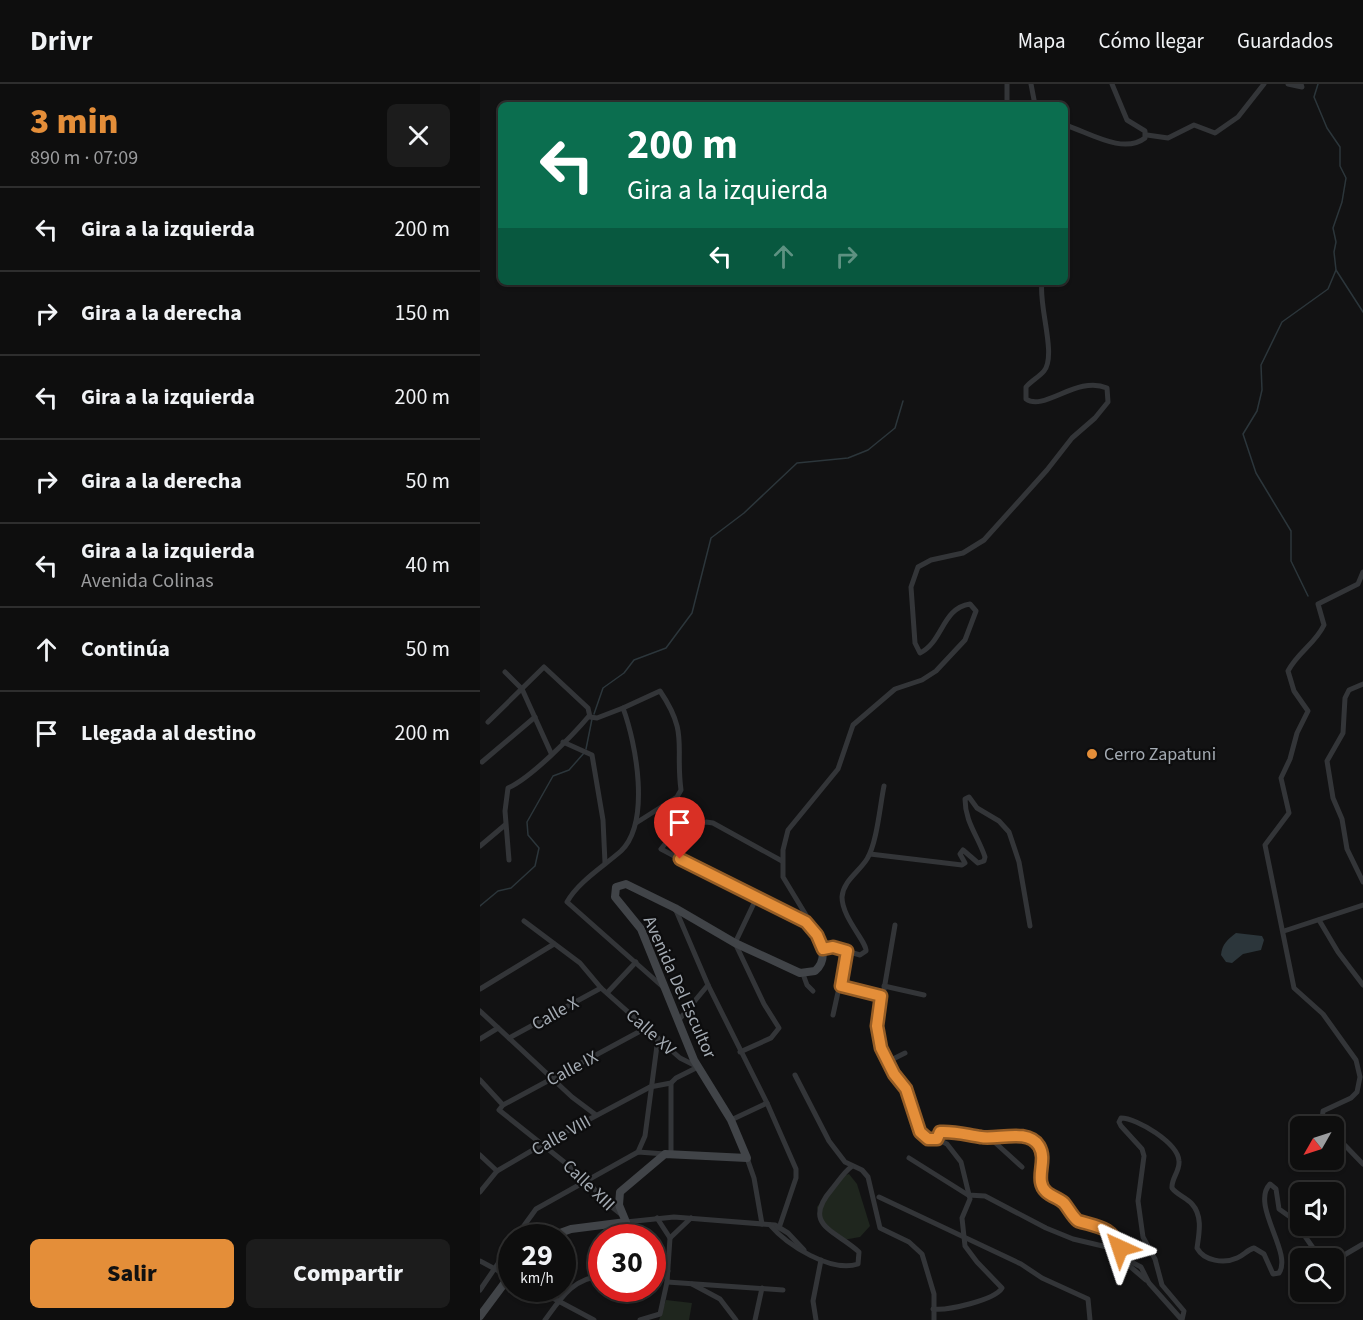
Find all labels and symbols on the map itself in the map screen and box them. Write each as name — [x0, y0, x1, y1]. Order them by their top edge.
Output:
place label: Cerro Zapatuni — [1104, 742, 1216, 767]
marker: Cerro Zapatuni — [1085, 747, 1099, 761]
pin — [654, 797, 705, 859]
street label: Avenida Del Escultor — [637, 912, 722, 1063]
street label: Calle X — [527, 990, 583, 1037]
street label: Calle XV — [620, 1003, 682, 1062]
street label: Calle IX — [542, 1044, 602, 1092]
street label: Calle VIII — [527, 1109, 596, 1162]
north arrow — [1290, 1116, 1344, 1170]
street label: Calle XIII — [557, 1154, 621, 1217]
position arrow — [1088, 1216, 1152, 1280]
speed limit sign: 30 — [588, 1224, 666, 1302]

